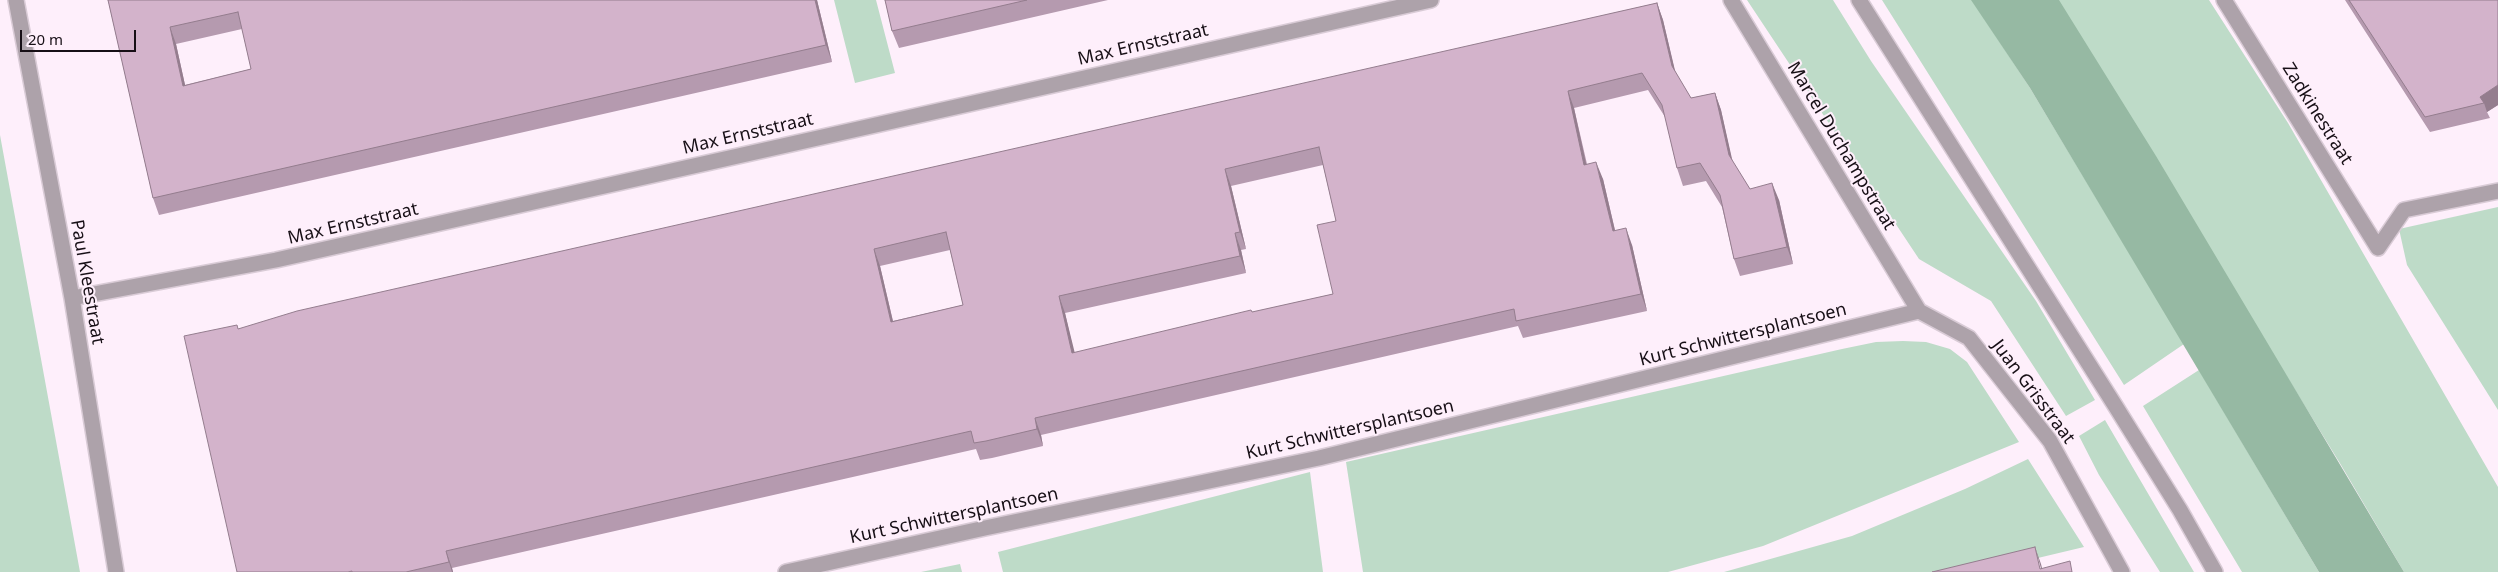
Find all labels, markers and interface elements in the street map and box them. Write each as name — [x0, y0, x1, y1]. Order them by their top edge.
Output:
street label: Max Ernststraat — [1076, 19, 1210, 71]
scale bar — [22, 20, 139, 52]
text: 20 m — [28, 29, 63, 49]
street label: Marcel Duchampstraat — [1782, 58, 1900, 234]
street label: Zadkinestraat — [2277, 59, 2357, 169]
street label: Max Ernststraat — [681, 108, 815, 160]
street label: Max Ernststraat — [286, 198, 420, 250]
street label: Paul Kleestraat — [65, 218, 109, 346]
street label: Kurt Schwittersplantsoen — [1637, 299, 1849, 371]
street label: Juan Grisstraat — [1987, 336, 2079, 448]
street label: Kurt Schwittersplantsoen — [1244, 396, 1456, 464]
street label: Kurt Schwittersplantsoen — [848, 483, 1060, 549]

